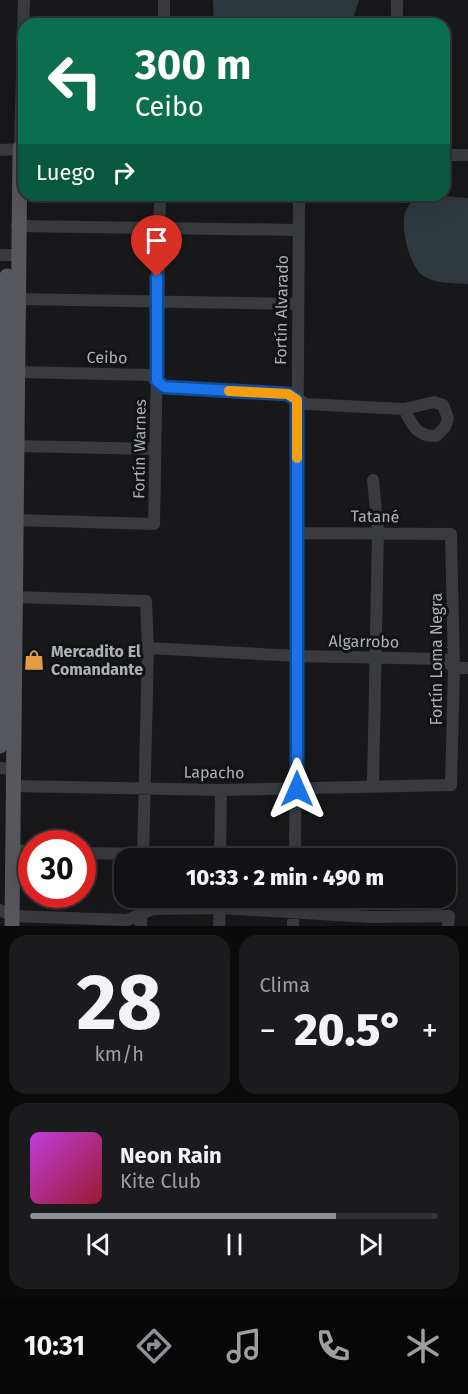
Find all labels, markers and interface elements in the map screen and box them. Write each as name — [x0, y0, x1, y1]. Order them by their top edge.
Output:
text: 300 m — [135, 40, 251, 90]
icon: left — [36, 42, 114, 120]
text: Ceibo — [135, 91, 204, 123]
icon: right — [107, 156, 140, 189]
text: Luego — [36, 159, 95, 186]
pin — [131, 215, 182, 277]
icon: arrive — [140, 224, 173, 257]
street label: Fortín Alvarado — [271, 255, 292, 365]
street label: Ceibo — [86, 348, 128, 367]
street label: Fortín Warnes — [129, 399, 150, 499]
street label: Tatané — [351, 507, 399, 526]
street label: Fortín Loma Negra — [427, 593, 446, 725]
street label: Algarrobo — [329, 631, 399, 652]
place label: Mercadito El Comandante — [51, 642, 143, 679]
shop icon: Mercadito El Comandante — [22, 648, 46, 672]
position arrow — [265, 757, 329, 821]
street label: Lapacho — [183, 762, 245, 783]
speed limit sign: 30 — [18, 830, 96, 908]
text: 10:33 · 2 min · 490 m — [186, 864, 384, 891]
text: 28 — [76, 956, 162, 1050]
text: Clima — [260, 973, 310, 997]
text: 20.5° — [294, 1003, 403, 1057]
text: − — [260, 1011, 276, 1051]
text: + — [422, 1011, 438, 1051]
text: km/h — [95, 1042, 144, 1066]
text: Neon Rain — [120, 1142, 222, 1169]
text: Kite Club — [120, 1169, 201, 1193]
icon: previous — [82, 1228, 115, 1261]
icon: pause — [218, 1228, 251, 1261]
icon: next — [354, 1228, 387, 1261]
icon: directions — [133, 1325, 175, 1367]
icon: music — [223, 1325, 265, 1367]
icon: phone — [312, 1325, 354, 1367]
icon: climate — [402, 1325, 444, 1367]
text: 10:31 — [24, 1330, 85, 1362]

